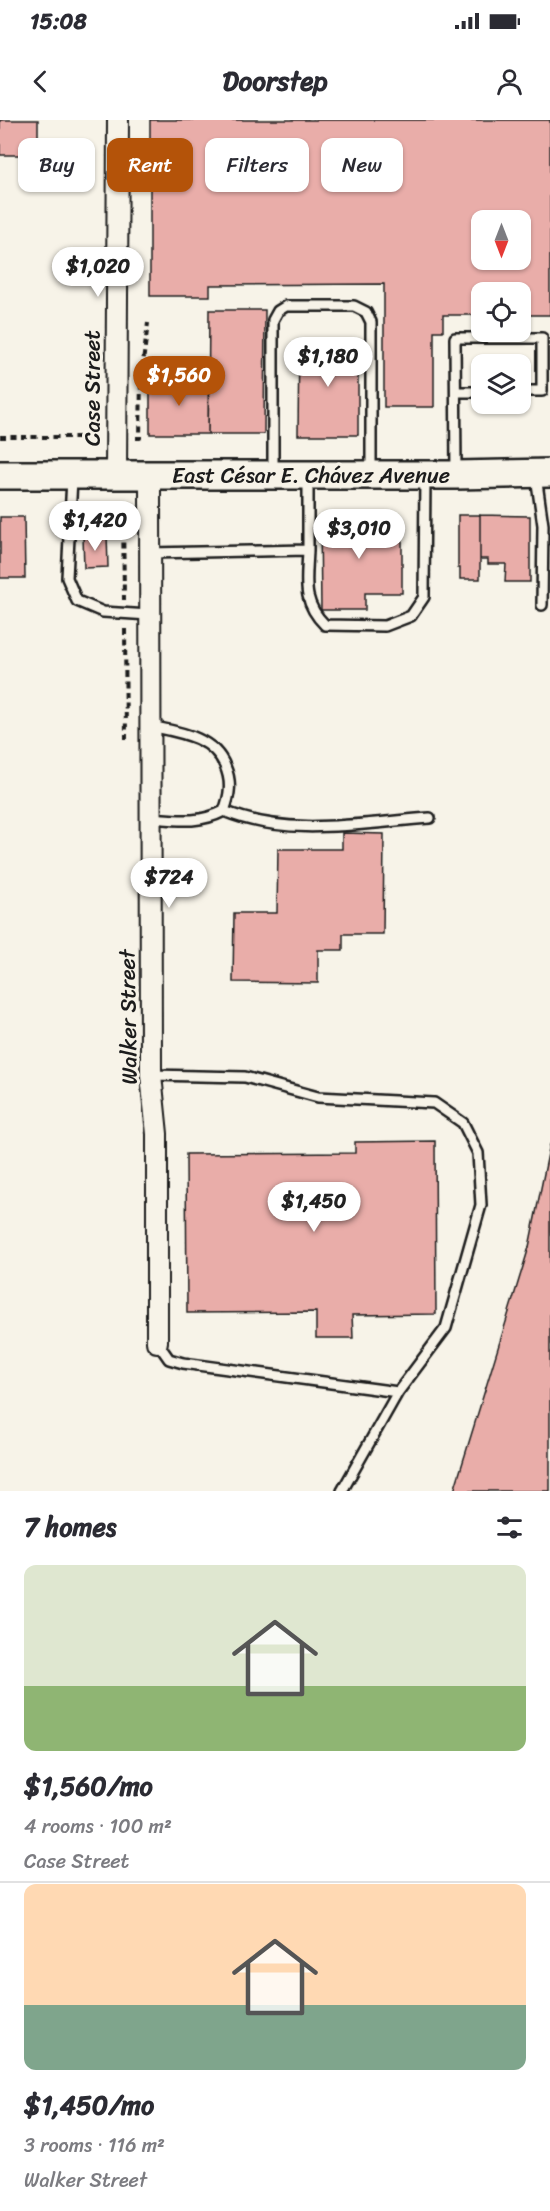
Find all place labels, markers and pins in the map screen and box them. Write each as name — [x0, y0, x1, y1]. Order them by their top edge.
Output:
pin: $1,020 — [49, 247, 147, 298]
pin: $1,180 — [279, 337, 377, 388]
pin: $1,560 — [130, 356, 228, 407]
pin: $1,420 — [46, 501, 144, 552]
pin: $3,010 — [310, 509, 408, 560]
pin: $724 — [133, 858, 205, 909]
pin: $1,450 — [265, 1182, 363, 1233]

